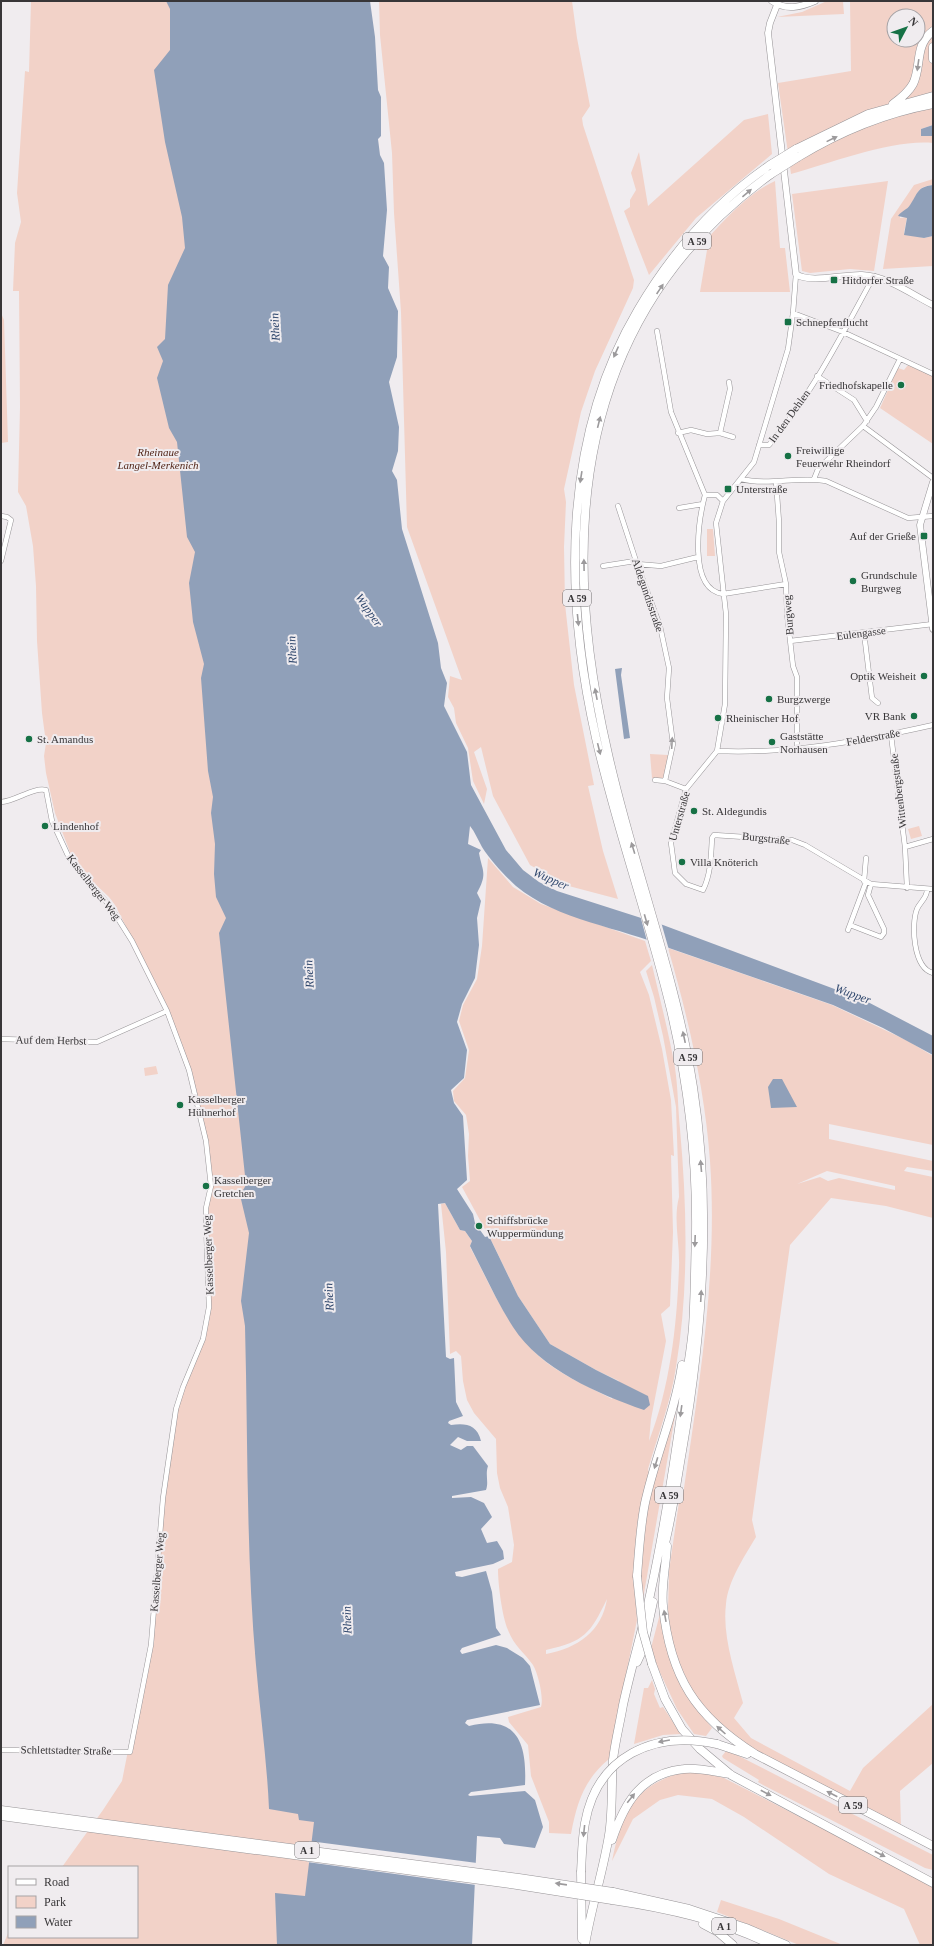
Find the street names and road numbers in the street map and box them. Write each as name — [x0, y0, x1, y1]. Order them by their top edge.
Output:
road number: A 59 — [683, 233, 711, 249]
street label: In den Dehlen — [766, 387, 812, 445]
street label: Aldegundisstraße — [630, 557, 666, 633]
road number: A 59 — [563, 590, 591, 606]
street label: Burgweg — [781, 594, 795, 635]
street label: Eulengasse — [836, 624, 886, 642]
street label: Felderstraße — [845, 726, 901, 748]
street label: Wittenbergstraße — [887, 753, 909, 829]
street label: Unterstraße — [666, 790, 692, 842]
street label: Burgstraße — [741, 830, 791, 846]
street label: Kasselberger Weg — [65, 852, 124, 922]
street label: Auf dem Herbst — [15, 1033, 87, 1047]
road number: A 59 — [674, 1049, 702, 1065]
street label: Kasselberger Weg — [201, 1214, 215, 1295]
road number: A 59 — [655, 1487, 683, 1503]
street label: Kasselberger Weg — [148, 1531, 166, 1612]
street label: Schlettstadter Straße — [21, 1743, 112, 1757]
road number: A 59 — [839, 1797, 867, 1813]
road number: A 1 — [295, 1842, 319, 1858]
road number: A 1 — [712, 1918, 736, 1934]

